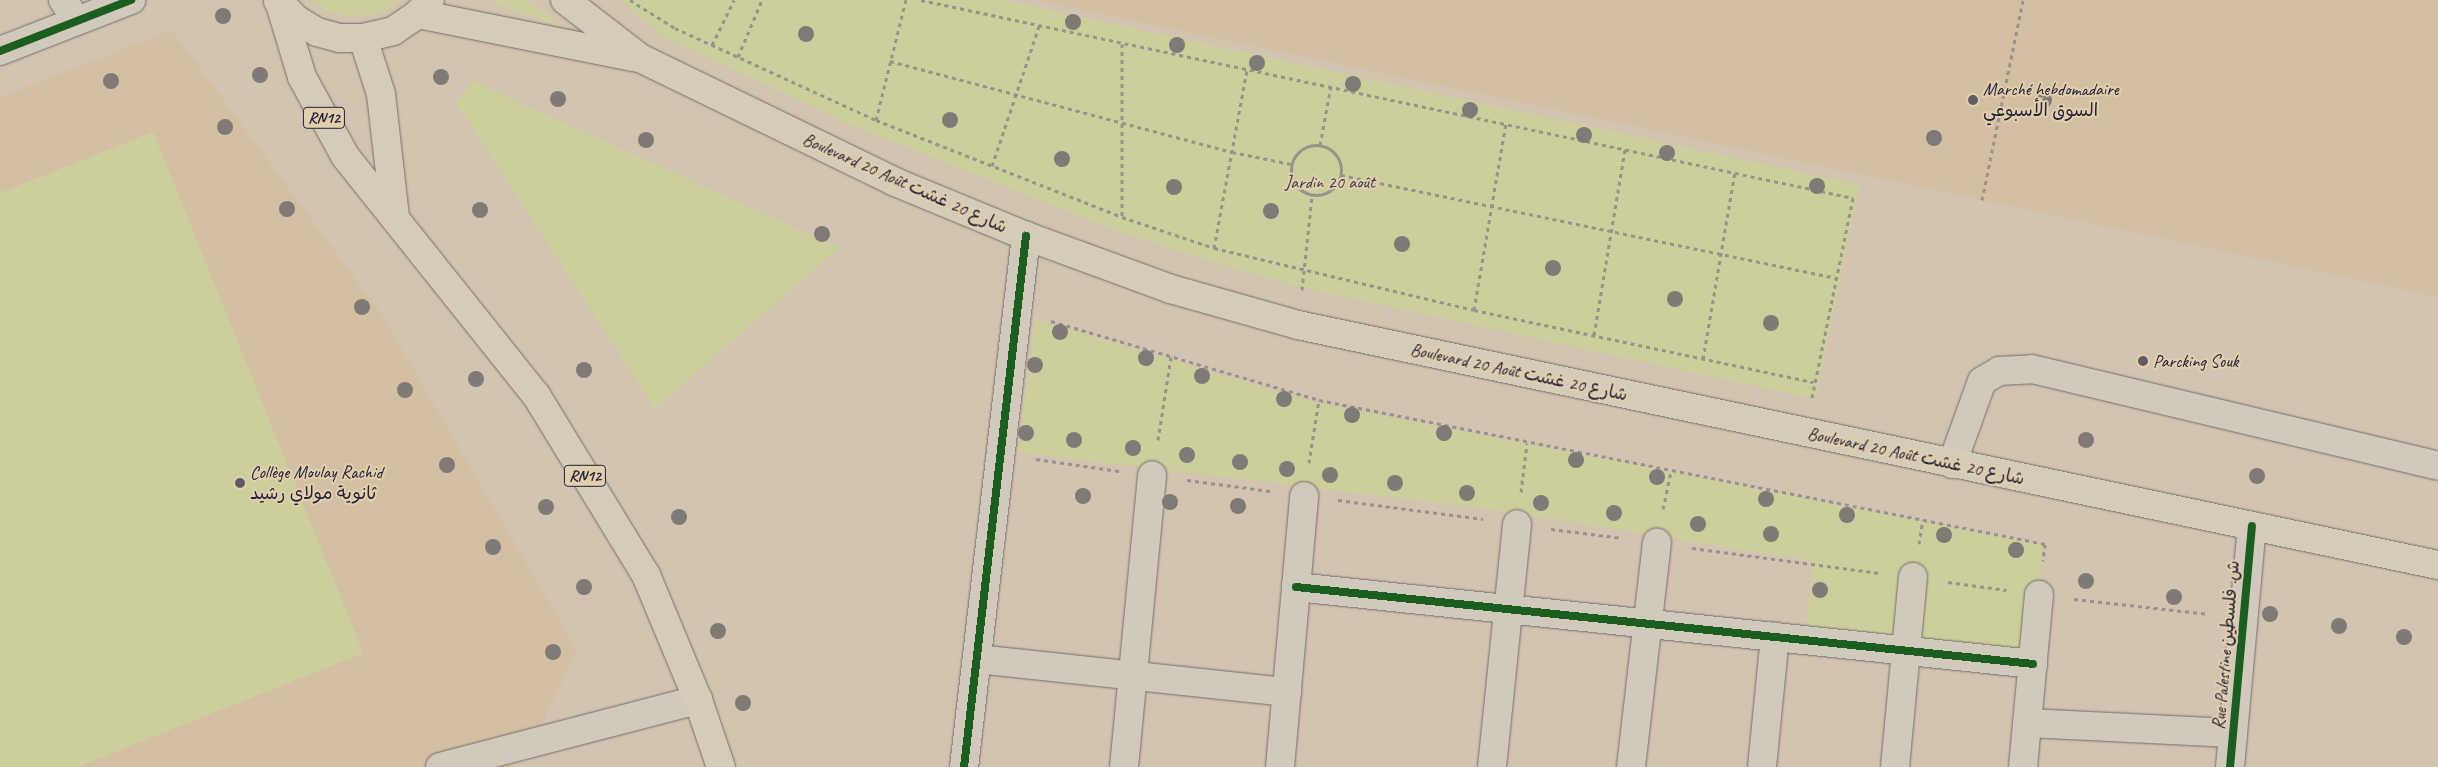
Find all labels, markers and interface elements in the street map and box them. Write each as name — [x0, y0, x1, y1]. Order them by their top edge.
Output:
place label: Marché hebdomadaire السوق الأسبوعي — [1983, 79, 2119, 122]
marker: Marché hebdomadaire السوق الأسبوعي — [1967, 94, 1979, 106]
road number: RN12 — [303, 105, 345, 132]
street label: Boulevard 20 Août شارع 20 غشت — [800, 128, 1010, 238]
park label: Jardin 20 août — [1285, 171, 1375, 193]
street label: Boulevard 20 Août شارع 20 غشت — [1409, 338, 1629, 406]
place label: Parcking Souk — [2153, 350, 2238, 372]
marker: Parcking Souk — [2137, 355, 2149, 367]
street label: Boulevard 20 Août شارع 20 غشت — [1806, 422, 2026, 490]
place label: Collège Moulay Rachid ثانوية مولاي رشيد — [250, 462, 383, 504]
road number: RN12 — [564, 462, 606, 490]
marker: Collège Moulay Rachid ثانوية مولاي رشيد — [234, 477, 246, 489]
street label: Rue Palestine ش. فلسطين — [2208, 559, 2244, 731]

